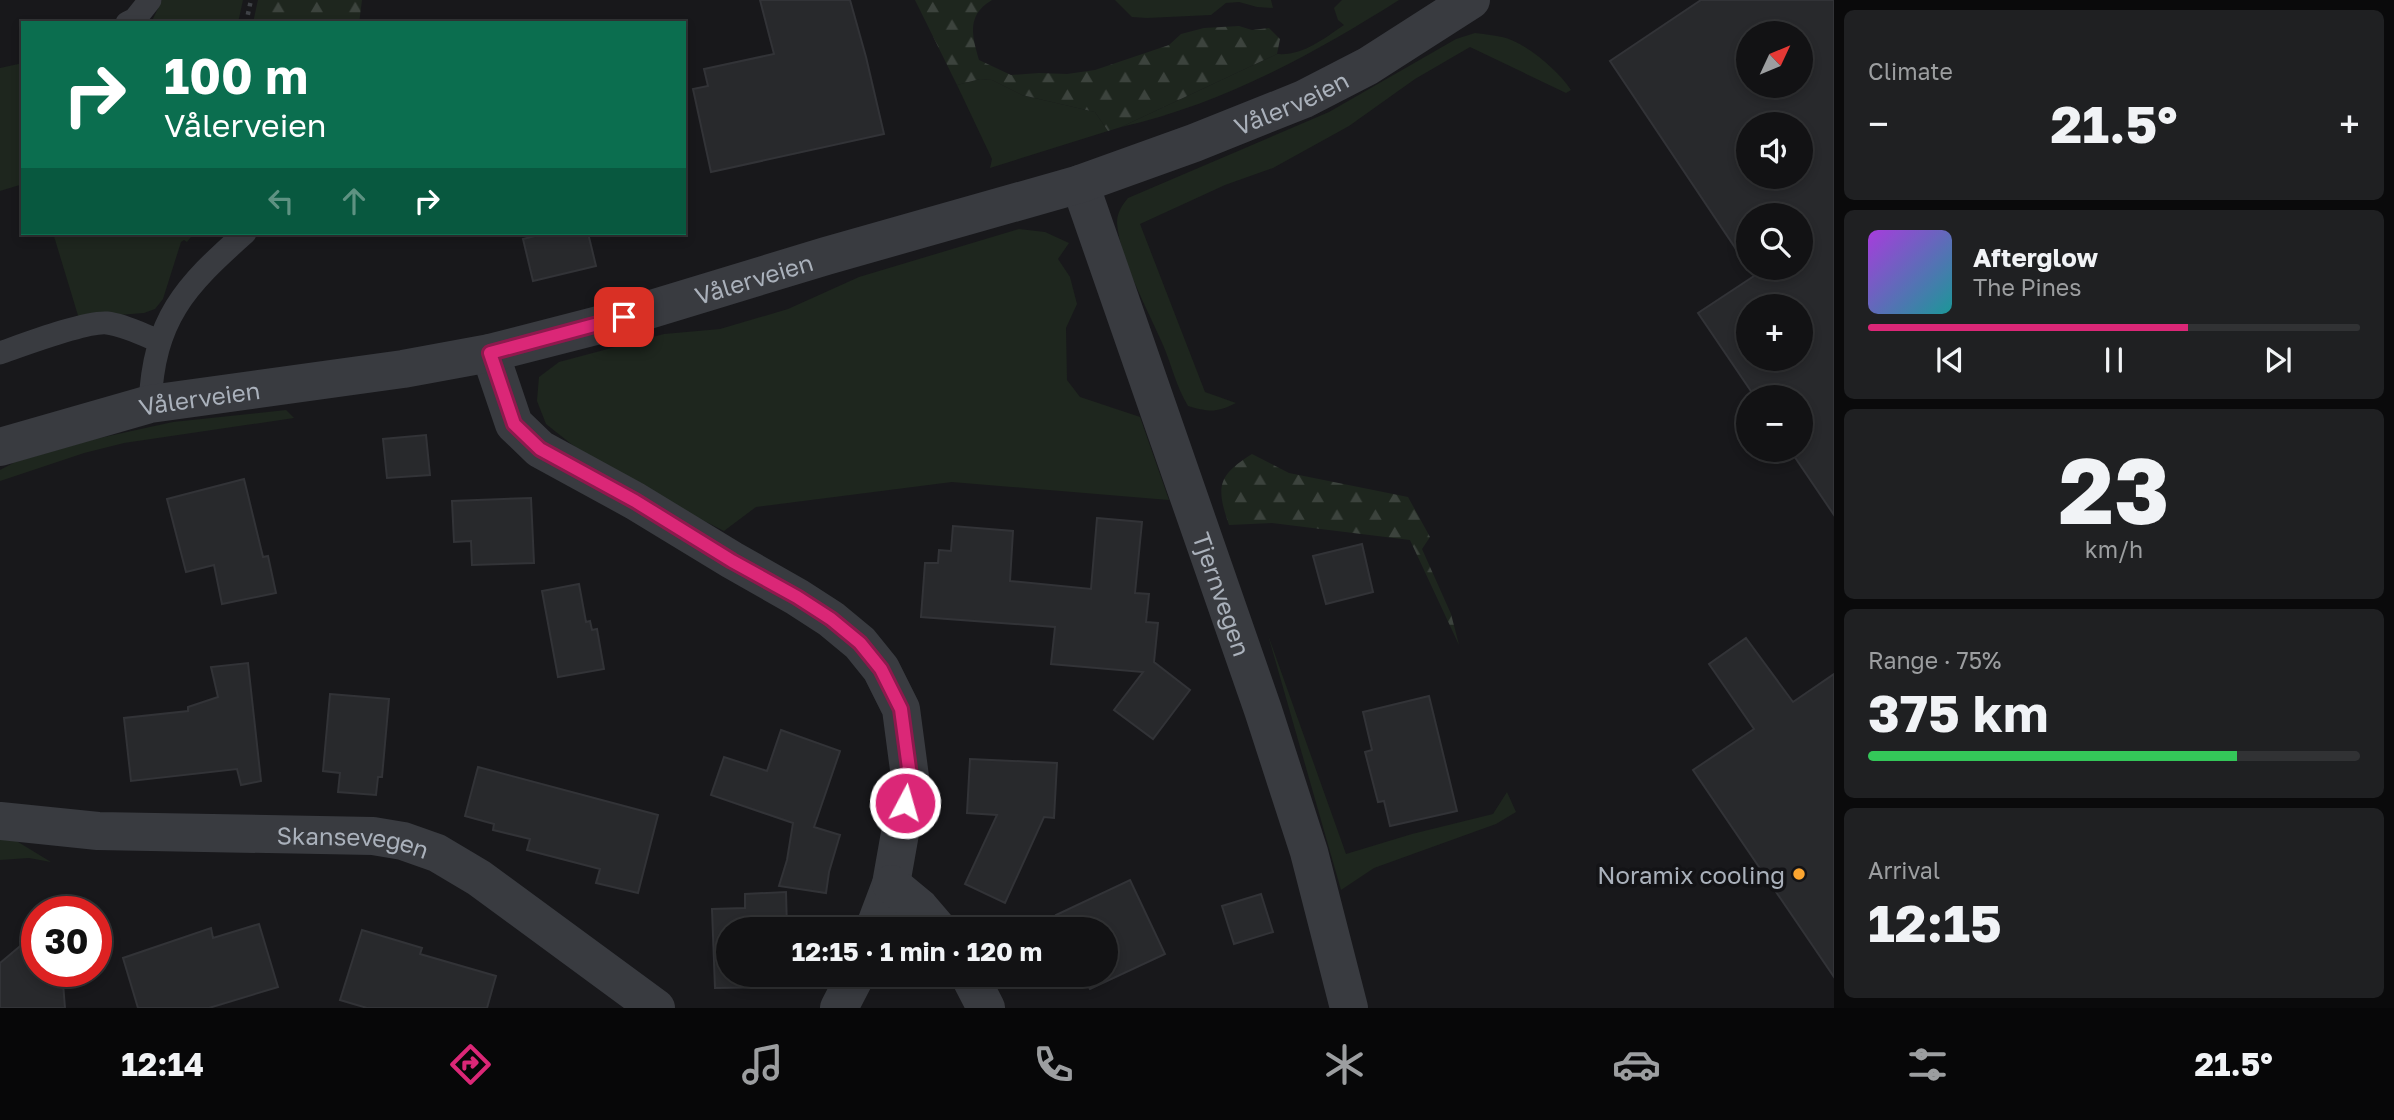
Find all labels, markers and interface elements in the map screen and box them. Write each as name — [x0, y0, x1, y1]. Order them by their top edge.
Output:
north arrow — [1736, 21, 1813, 98]
map controls — [1736, 21, 1813, 462]
text: 100 m — [164, 46, 308, 105]
icon: right — [49, 49, 140, 140]
text: Climate — [1868, 57, 1953, 85]
street label: Vålerveien — [1230, 64, 1353, 140]
text: 21.5° — [2050, 92, 2178, 154]
text: − — [1868, 101, 1889, 146]
text: + — [2339, 101, 2360, 146]
text: Vålerveien — [164, 106, 327, 144]
button: sound — [1736, 112, 1813, 189]
icon: left — [262, 182, 300, 220]
icon: ahead — [335, 182, 373, 220]
icon: right — [408, 182, 446, 220]
button: search — [1736, 203, 1813, 280]
text: Afterglow — [1973, 242, 2098, 273]
street label: Vålerveien — [691, 246, 816, 310]
text: The Pines — [1973, 273, 2081, 301]
pin — [594, 287, 654, 347]
button: + — [1736, 294, 1813, 371]
icon: arrive — [605, 298, 643, 336]
icon: previous — [1931, 341, 1969, 379]
icon: pause — [2095, 341, 2133, 379]
icon: next — [2259, 341, 2297, 379]
street label: Vålerveien — [135, 374, 262, 421]
button: − — [1736, 385, 1813, 462]
text: 23 — [2058, 435, 2170, 544]
street label: Tjernvegen — [1188, 528, 1258, 660]
text: km/h — [2085, 535, 2143, 563]
text: Range · 75% — [1868, 646, 2001, 674]
text: 375 km — [1868, 681, 2048, 743]
position arrow — [868, 766, 942, 840]
street label: Skansevegen — [276, 820, 433, 864]
text: Arrival — [1868, 856, 1940, 884]
place label: Noramix cooling — [1597, 860, 1785, 889]
marker: Noramix cooling — [1791, 866, 1807, 882]
text: 12:15 — [1868, 891, 2002, 953]
speed limit sign: 30 — [21, 896, 112, 987]
text: 12:15 · 1 min · 120 m — [792, 936, 1042, 967]
icon: directions — [446, 1040, 495, 1089]
icon: music — [738, 1040, 787, 1089]
icon: phone — [1029, 1040, 1078, 1089]
icon: climate — [1320, 1040, 1369, 1089]
icon: car — [1612, 1040, 1661, 1089]
icon: filters — [1903, 1040, 1952, 1089]
text: 12:14 — [121, 1045, 204, 1083]
text: 21.5° — [2195, 1045, 2273, 1083]

